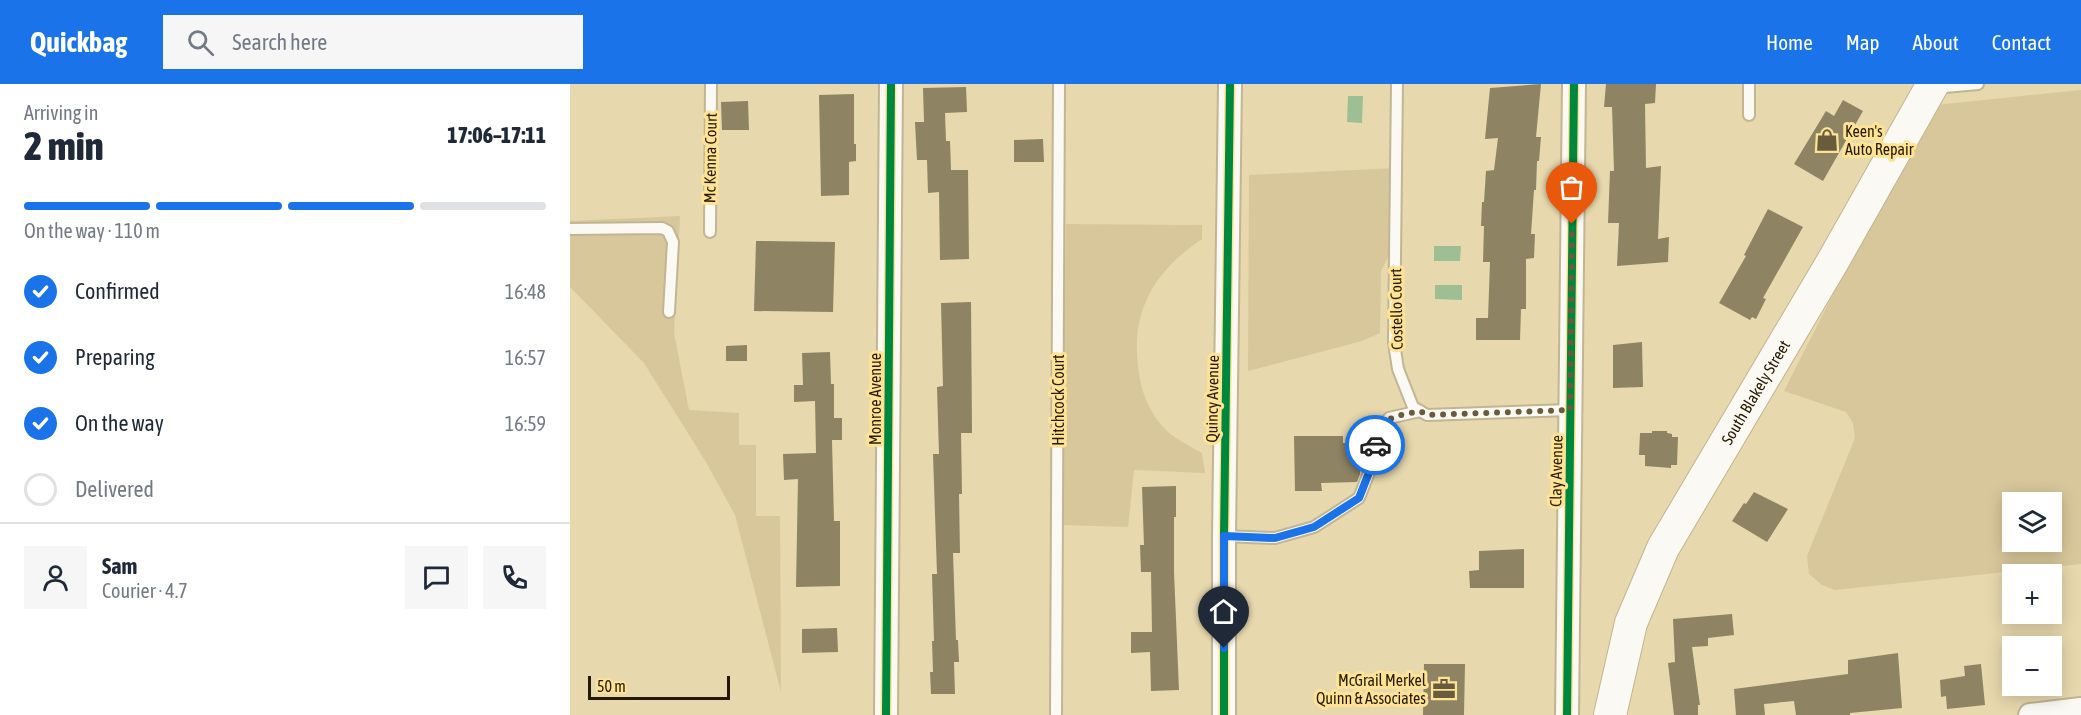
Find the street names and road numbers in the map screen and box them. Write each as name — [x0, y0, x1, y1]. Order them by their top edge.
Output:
street label: Mc Kenna Court — [700, 112, 720, 203]
street label: Costello Court — [1386, 268, 1406, 350]
street label: South Blakely Street — [1718, 337, 1793, 447]
street label: Monroe Avenue — [866, 353, 884, 445]
street label: Hitchcock Court — [1049, 354, 1067, 446]
street label: Quincy Avenue — [1202, 355, 1223, 443]
street label: Clay Avenue — [1546, 435, 1567, 507]

